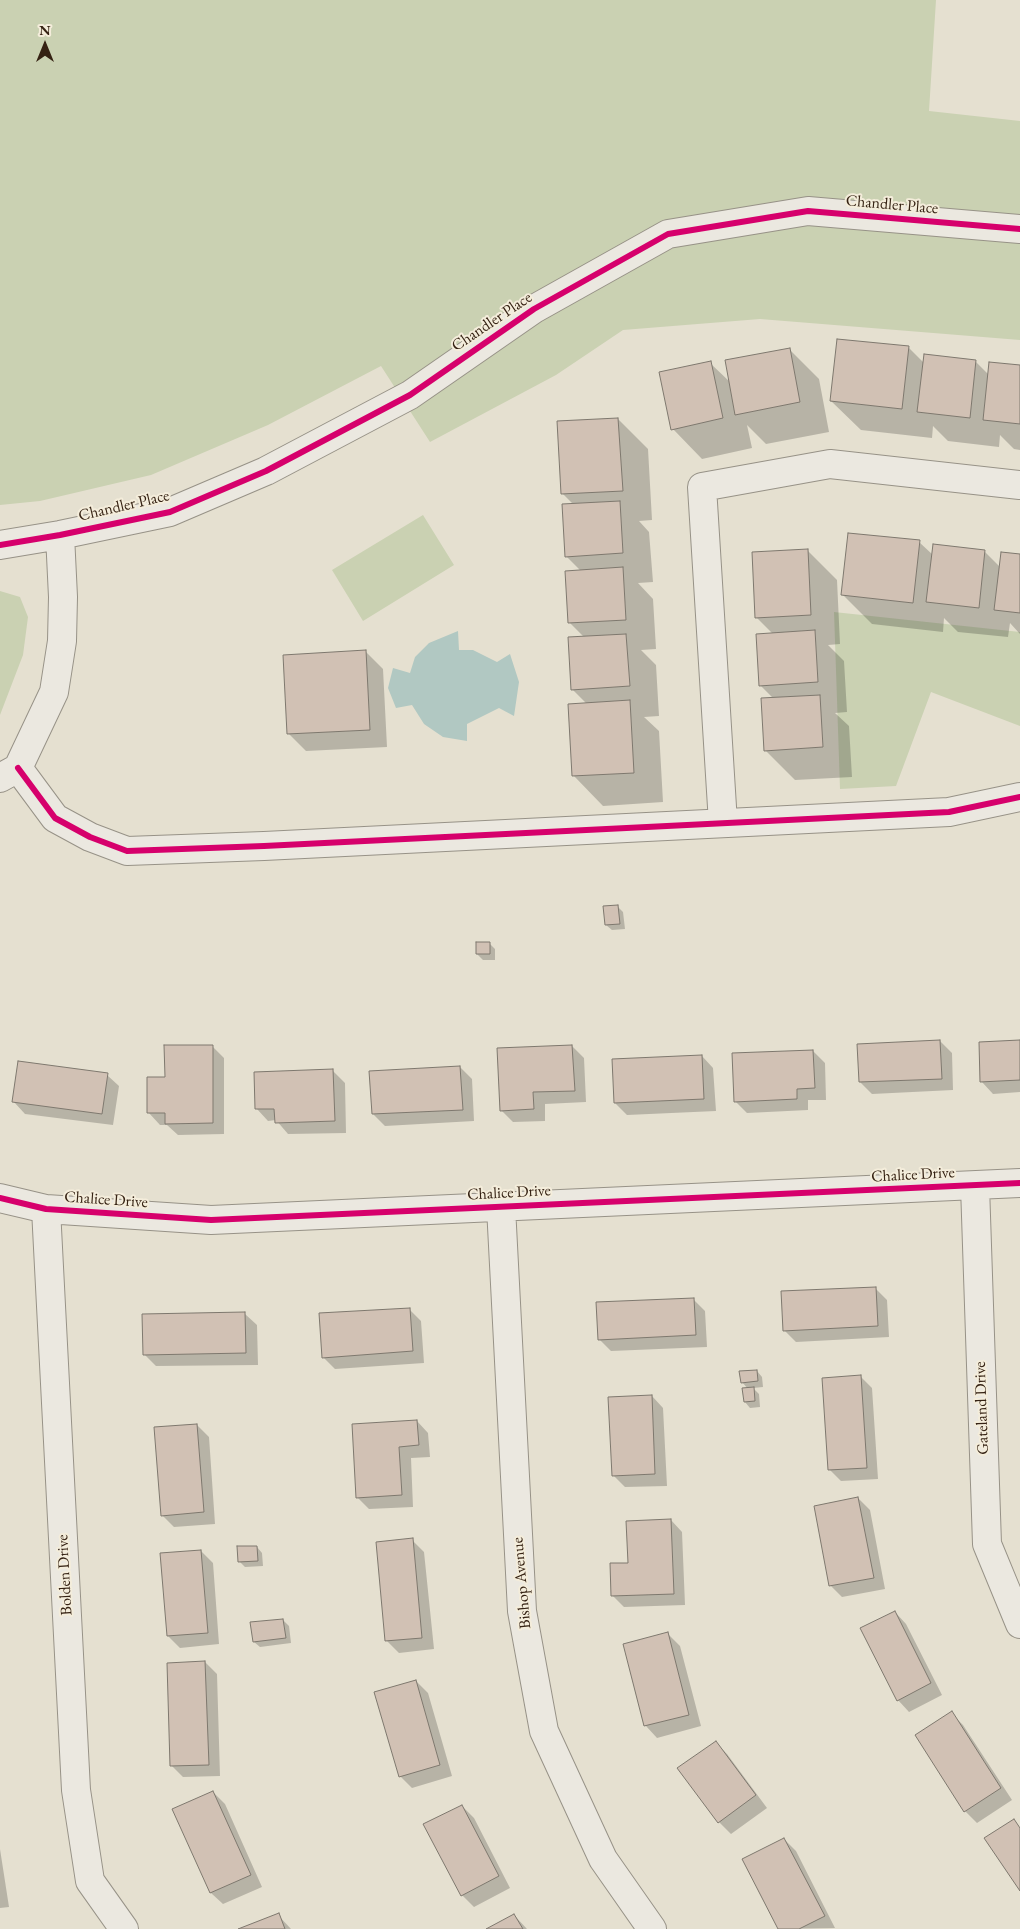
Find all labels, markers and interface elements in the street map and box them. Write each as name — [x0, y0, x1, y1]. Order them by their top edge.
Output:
north arrow — [20, 20, 70, 70]
text: N — [39, 21, 51, 39]
street label: Chandler Place — [845, 191, 939, 219]
street label: Chandler Place — [448, 288, 536, 356]
street label: Chandler Place — [77, 486, 171, 526]
street label: Chalice Drive — [871, 1163, 955, 1187]
street label: Chalice Drive — [467, 1181, 551, 1205]
street label: Chalice Drive — [64, 1188, 148, 1212]
street label: Gateland Drive — [971, 1361, 993, 1455]
street label: Bolden Drive — [53, 1534, 77, 1616]
street label: Bishop Avenue — [508, 1536, 536, 1630]

